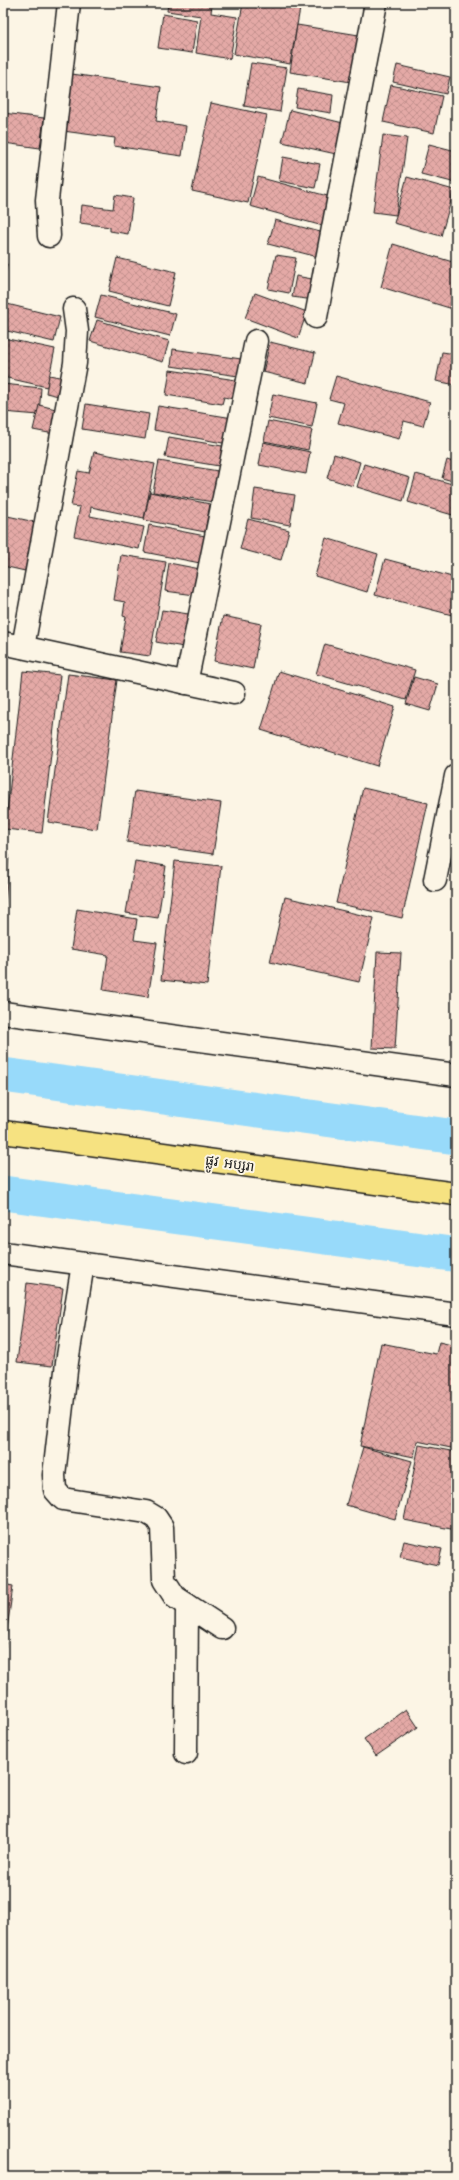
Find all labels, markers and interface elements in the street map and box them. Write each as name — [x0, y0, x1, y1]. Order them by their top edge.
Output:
street label: ផ្លូវ អប្សរា — [204, 1151, 256, 1178]

